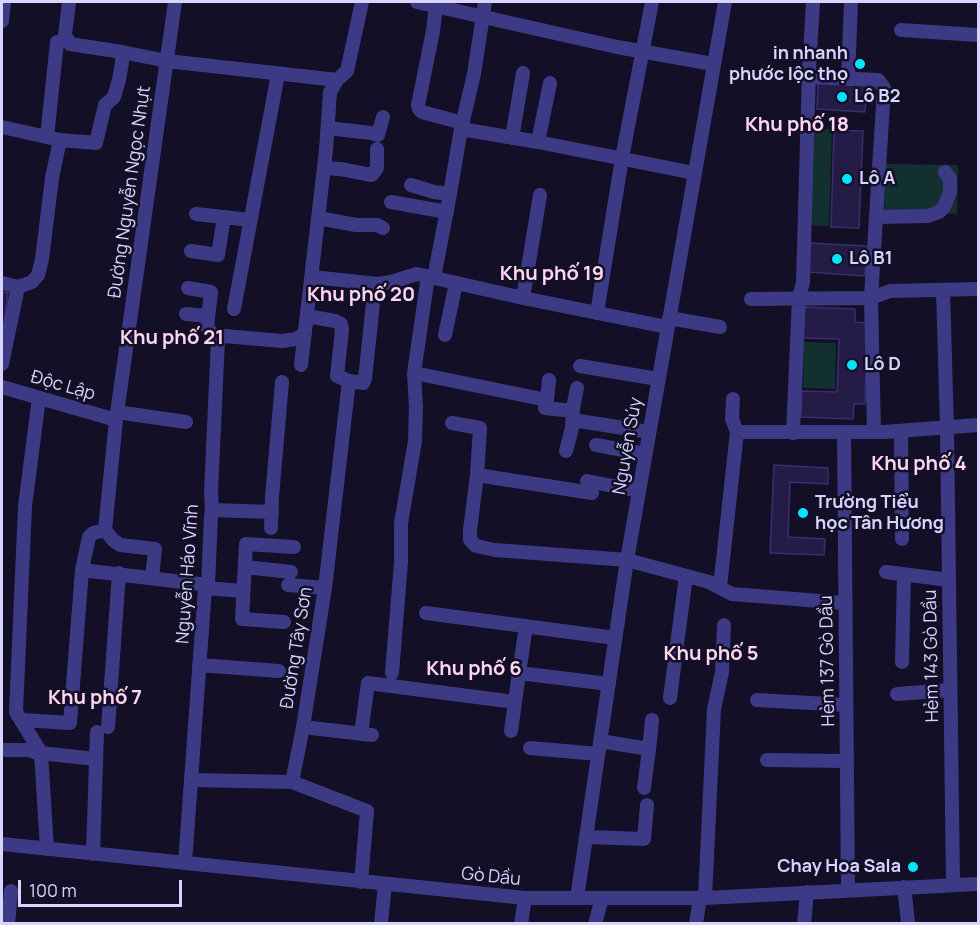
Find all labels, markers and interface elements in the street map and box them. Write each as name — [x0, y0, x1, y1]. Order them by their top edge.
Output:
place label: in nhanh phước lộc thọ — [729, 43, 848, 86]
marker: in nhanh phước lộc thọ — [853, 57, 867, 71]
street label: Đường Nguyễn Ngọc Nhựt — [104, 84, 156, 300]
place label: Lô B2 — [854, 86, 900, 108]
marker: Lô B2 — [835, 90, 849, 104]
district label: Khu phố 18 — [745, 113, 849, 137]
place label: Lô A — [859, 168, 895, 190]
marker: Lô A — [840, 172, 854, 186]
place label: Lô B1 — [849, 248, 893, 270]
marker: Lô B1 — [830, 252, 844, 266]
district label: Khu phố 19 — [500, 262, 604, 286]
district label: Khu phố 20 — [307, 283, 415, 307]
district label: Khu phố 21 — [120, 326, 224, 350]
place label: Lô D — [864, 354, 901, 376]
marker: Lô D — [845, 358, 859, 372]
street label: Độc Lập — [28, 367, 98, 405]
street label: Nguyễn Súy — [609, 396, 647, 496]
district label: Khu phố 4 — [871, 452, 967, 476]
place label: Trường Tiểu học Tân Hương — [815, 492, 944, 534]
street label: Nguyễn Háo Vĩnh — [172, 503, 204, 645]
marker: Trường Tiểu học Tân Hương — [796, 506, 810, 520]
street label: Đường Tây Sơn — [277, 586, 317, 710]
street label: Hẻm 143 Gò Dầu — [920, 590, 944, 722]
street label: Hẻm 137 Gò Dầu — [816, 595, 840, 727]
district label: Khu phố 5 — [664, 642, 758, 666]
district label: Khu phố 6 — [426, 657, 522, 681]
district label: Khu phố 7 — [48, 686, 142, 710]
place label: Chay Hoa Sala — [777, 856, 901, 878]
marker: Chay Hoa Sala — [906, 860, 920, 874]
street label: Gò Dầu — [460, 863, 522, 891]
scale bar — [21, 868, 184, 906]
text: 100 m — [29, 878, 77, 902]

